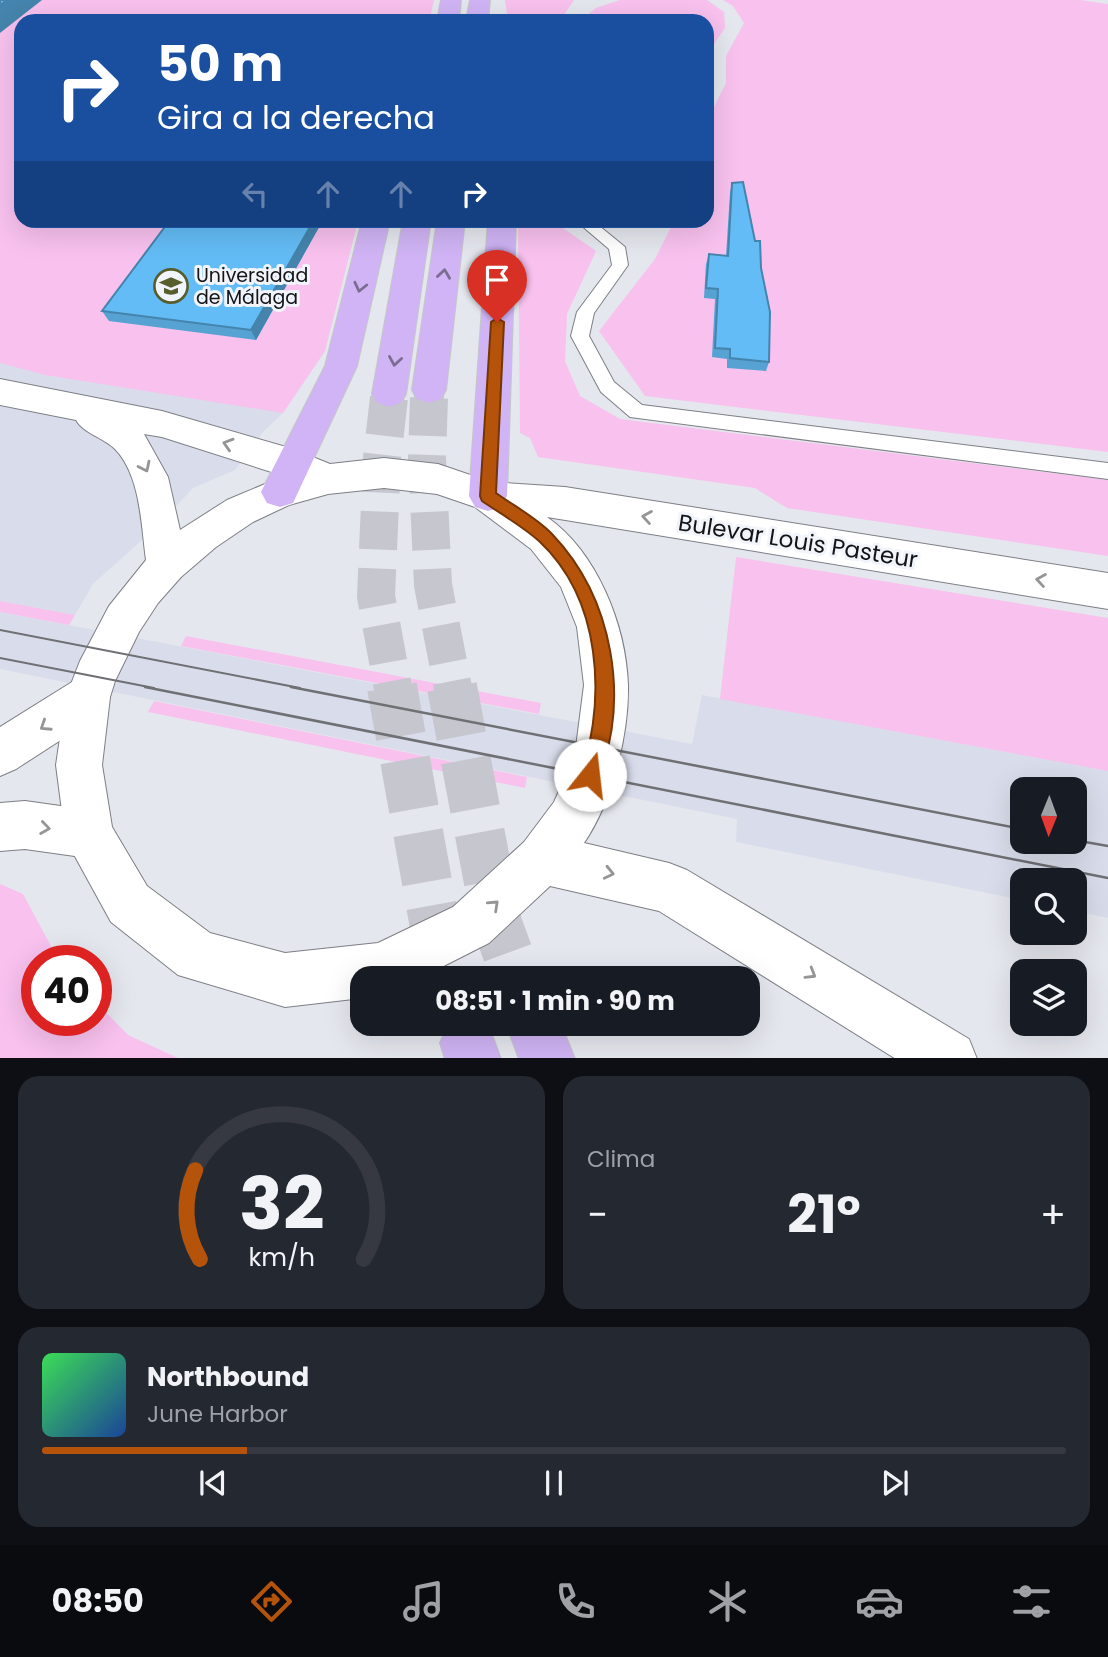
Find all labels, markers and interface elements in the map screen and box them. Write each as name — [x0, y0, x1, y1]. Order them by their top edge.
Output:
text: 50 m — [157, 30, 283, 98]
icon: right — [42, 42, 133, 133]
text: Gira a la derecha — [157, 95, 435, 140]
icon: left — [236, 175, 274, 213]
icon: ahead — [309, 175, 347, 213]
icon: ahead — [382, 175, 420, 213]
icon: right — [455, 175, 493, 213]
pin — [467, 250, 527, 322]
icon: arrive — [478, 261, 516, 299]
place label: Universidad de Málaga — [196, 262, 308, 311]
school or university icon: Universidad de Málaga — [152, 267, 190, 305]
one-way arrow — [436, 268, 451, 280]
one-way arrow — [354, 281, 368, 293]
one-way arrow — [388, 355, 403, 366]
one-way arrow — [222, 438, 234, 453]
one-way arrow — [136, 460, 150, 472]
street label: Bulevar Louis Pasteur — [676, 506, 920, 576]
one-way arrow — [641, 510, 653, 525]
one-way arrow — [1035, 573, 1047, 588]
one-way arrow — [39, 717, 52, 730]
position arrow — [553, 738, 627, 812]
north arrow — [1010, 777, 1087, 854]
map controls — [1010, 777, 1087, 1036]
one-way arrow — [39, 820, 51, 835]
one-way arrow — [603, 865, 615, 879]
button: search — [1010, 868, 1087, 945]
one-way arrow — [486, 901, 499, 913]
speed limit sign: 40 — [21, 945, 112, 1036]
button: layers — [1010, 959, 1087, 1036]
one-way arrow — [803, 966, 816, 979]
text: 08:51 · 1 min · 90 m — [435, 983, 675, 1019]
text: Clima — [587, 1143, 655, 1175]
text: 32 — [239, 1153, 324, 1254]
text: 21° — [787, 1178, 861, 1251]
text: − — [587, 1188, 608, 1241]
text: + — [1040, 1188, 1066, 1241]
text: km/h — [248, 1239, 315, 1274]
text: Northbound — [147, 1359, 309, 1395]
text: June Harbor — [147, 1398, 288, 1430]
icon: previous — [194, 1464, 232, 1502]
icon: pause — [535, 1464, 573, 1502]
icon: next — [876, 1464, 914, 1502]
icon: directions — [247, 1577, 296, 1626]
icon: music — [399, 1577, 448, 1626]
icon: phone — [551, 1577, 600, 1626]
icon: climate — [703, 1577, 752, 1626]
icon: car — [855, 1577, 904, 1626]
icon: filters — [1007, 1577, 1056, 1626]
text: 08:50 — [52, 1578, 144, 1623]

